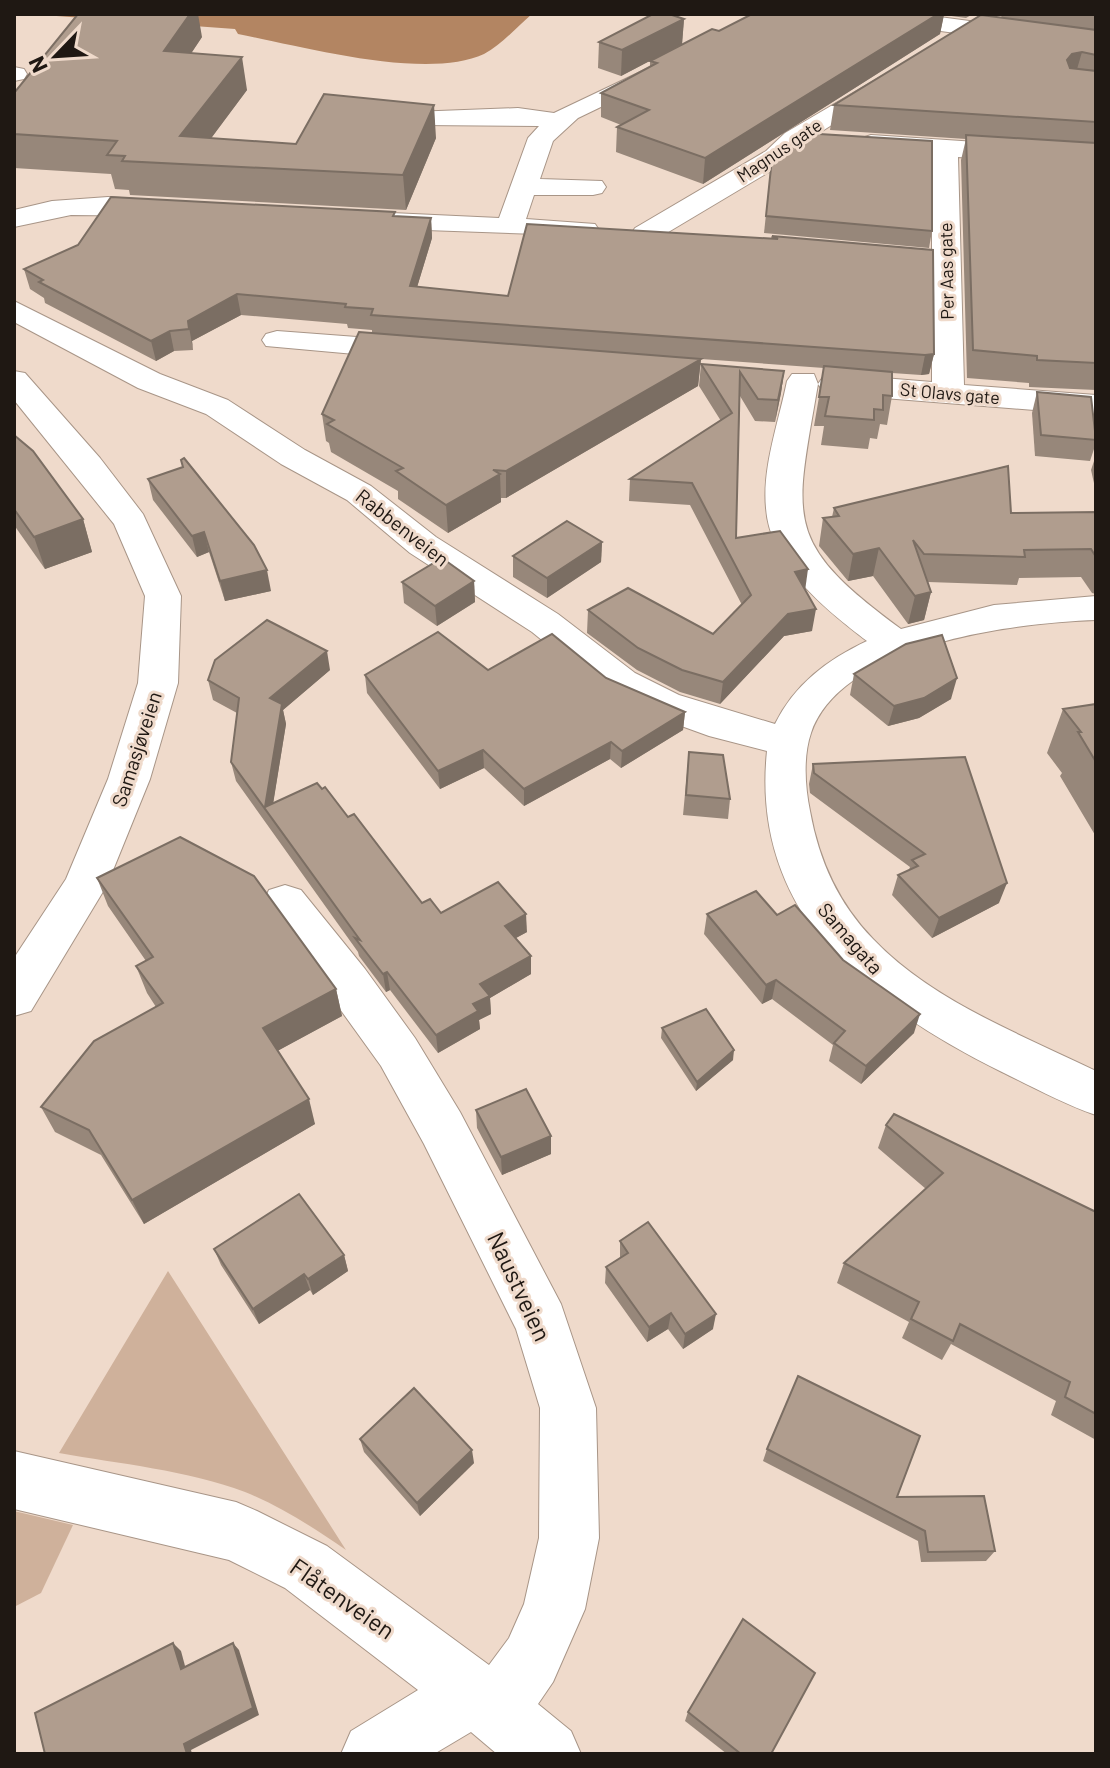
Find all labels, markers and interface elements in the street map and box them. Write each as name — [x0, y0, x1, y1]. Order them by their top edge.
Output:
north arrow — [16, 16, 96, 96]
text: N — [22, 53, 52, 77]
street label: Magnus gate — [732, 113, 826, 187]
street label: Per Aas gate — [934, 222, 958, 320]
street label: St Olavs gate — [899, 378, 1001, 408]
street label: Rabbenveien — [352, 483, 454, 571]
street label: Samasjøveien — [106, 688, 166, 810]
street label: Samagata — [813, 897, 889, 979]
street label: Naustveien — [482, 1227, 558, 1345]
street label: Flåtenveien — [285, 1551, 401, 1645]

